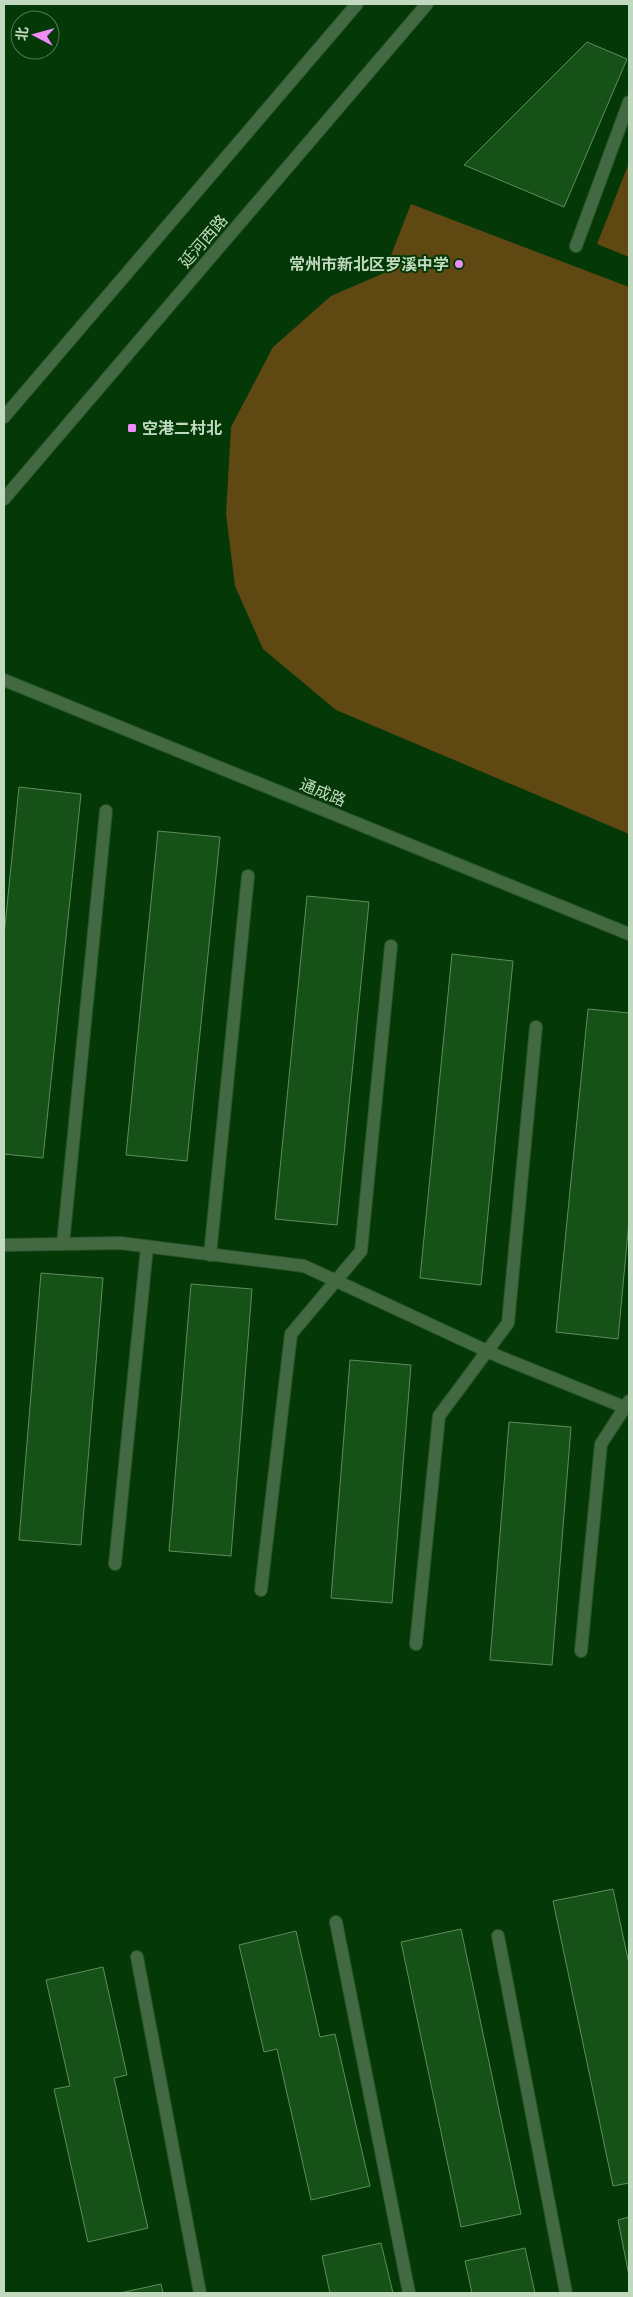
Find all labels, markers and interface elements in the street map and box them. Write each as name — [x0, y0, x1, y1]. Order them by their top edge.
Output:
north arrow — [10, 10, 60, 60]
text: 北 — [13, 26, 31, 41]
street label: 延河西路 — [175, 211, 232, 272]
place label: 常州市新北区罗溪中学 — [289, 255, 449, 274]
marker: 常州市新北区罗溪中学 — [453, 258, 465, 270]
place label: 空港二村北 — [142, 419, 222, 438]
marker: 空港二村北 — [126, 422, 138, 434]
street label: 通成路 — [297, 775, 349, 810]

